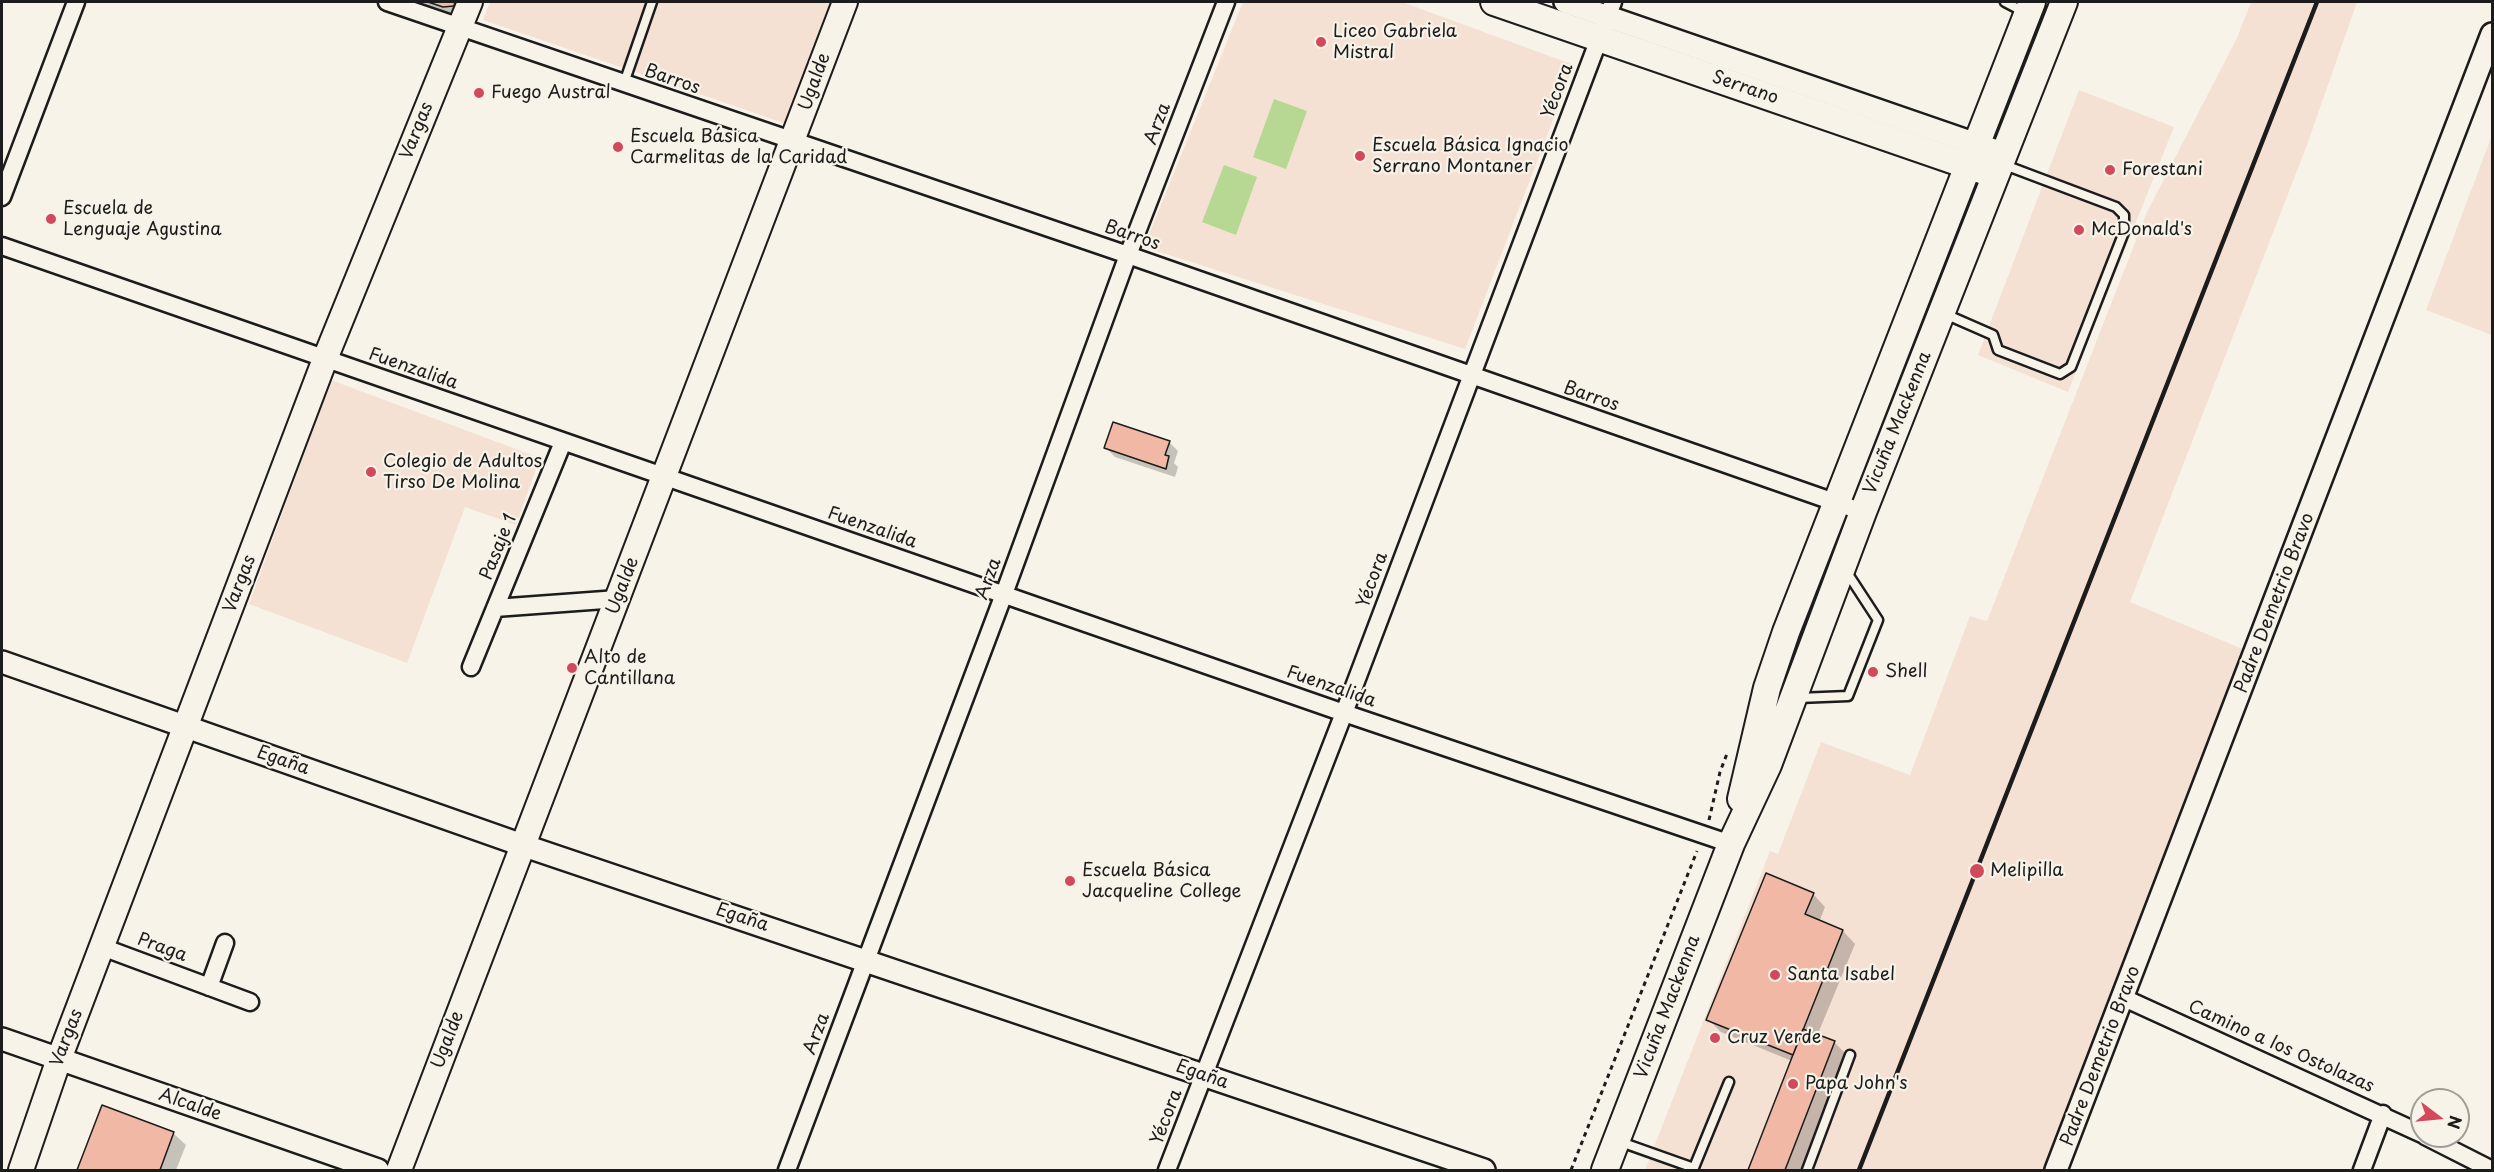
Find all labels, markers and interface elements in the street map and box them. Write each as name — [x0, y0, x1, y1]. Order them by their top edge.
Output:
place label: Liceo Gabriela Mistral — [1333, 21, 1457, 63]
marker: Liceo Gabriela Mistral — [1314, 35, 1328, 49]
street label: Ugalde — [795, 50, 835, 114]
street label: Barros — [641, 60, 703, 100]
street label: Yécora — [1538, 60, 1578, 122]
street label: Serrano — [1709, 67, 1781, 109]
place label: Fuego Austral — [491, 82, 611, 104]
marker: Fuego Austral — [472, 86, 486, 100]
street label: Vargas — [396, 99, 438, 163]
street label: Arza — [1140, 100, 1176, 148]
place label: Escuela Básica Carmelitas de la Caridad — [630, 126, 847, 168]
place label: Escuela Básica Ignacio Serrano Montaner — [1372, 135, 1569, 178]
marker: Escuela Básica Carmelitas de la Caridad — [611, 140, 625, 154]
marker: Escuela Básica Ignacio Serrano Montaner — [1353, 149, 1367, 163]
place label: Forestani — [2122, 159, 2203, 181]
marker: Forestani — [2103, 163, 2117, 177]
place label: Escuela de Lenguaje Agustina — [63, 198, 222, 240]
marker: Escuela de Lenguaje Agustina — [44, 212, 58, 226]
street label: Barros — [1101, 216, 1163, 256]
place label: McDonald's — [2091, 219, 2192, 241]
marker: McDonald's — [2072, 223, 2086, 237]
street label: Fuenzalida — [366, 344, 460, 394]
street label: Vicuña Mackenna — [1860, 349, 1936, 497]
street label: Barros — [1560, 377, 1622, 417]
place label: Colegio de Adultos Tirso De Molina — [383, 451, 542, 494]
marker: Colegio de Adultos Tirso De Molina — [364, 465, 378, 479]
street label: Fuenzalida — [825, 503, 919, 553]
street label: Padre Demetrio Bravo — [2231, 510, 2319, 696]
street label: Pasaje 1 — [476, 511, 522, 583]
street label: Yécora — [1353, 549, 1393, 611]
street label: Vargas — [219, 552, 261, 616]
street label: Ugalde — [602, 554, 644, 618]
street label: Arza — [972, 555, 1006, 603]
place label: Alto de Cantillana — [584, 647, 675, 690]
marker: Alto de Cantillana — [565, 661, 579, 675]
place label: Shell — [1885, 661, 1927, 683]
street label: Fuenzalida — [1284, 662, 1378, 712]
marker: Shell — [1866, 665, 1880, 679]
street label: Egaña — [254, 742, 312, 780]
place label: Escuela Básica Jacqueline College — [1082, 860, 1241, 902]
place label: Melipilla — [1990, 860, 2063, 882]
marker: Melipilla — [1968, 862, 1986, 880]
marker: Escuela Básica Jacqueline College — [1063, 874, 1077, 888]
street label: Egaña — [713, 899, 771, 937]
street label: Praga — [134, 929, 190, 967]
street label: Vicuña Mackenna — [1631, 932, 1705, 1082]
street label: Padre Demetrio Bravo — [2057, 963, 2145, 1149]
place label: Santa Isabel — [1787, 964, 1895, 986]
marker: Santa Isabel — [1768, 968, 1782, 982]
street label: Camino a los Ostolazas — [2185, 996, 2377, 1098]
street label: Vargas — [46, 1006, 88, 1070]
street label: Ugalde — [427, 1008, 469, 1072]
street label: Arza — [799, 1010, 835, 1058]
place label: Cruz Verde — [1727, 1027, 1821, 1049]
marker: Cruz Verde — [1708, 1031, 1722, 1045]
street label: Egaña — [1173, 1056, 1231, 1094]
place label: Papa John's — [1805, 1073, 1907, 1095]
marker: Papa John's — [1786, 1077, 1800, 1091]
street label: Alcalde — [156, 1084, 224, 1126]
street label: Yécora — [1147, 1086, 1187, 1148]
north arrow — [2410, 1088, 2470, 1148]
text: N — [2442, 1113, 2469, 1132]

